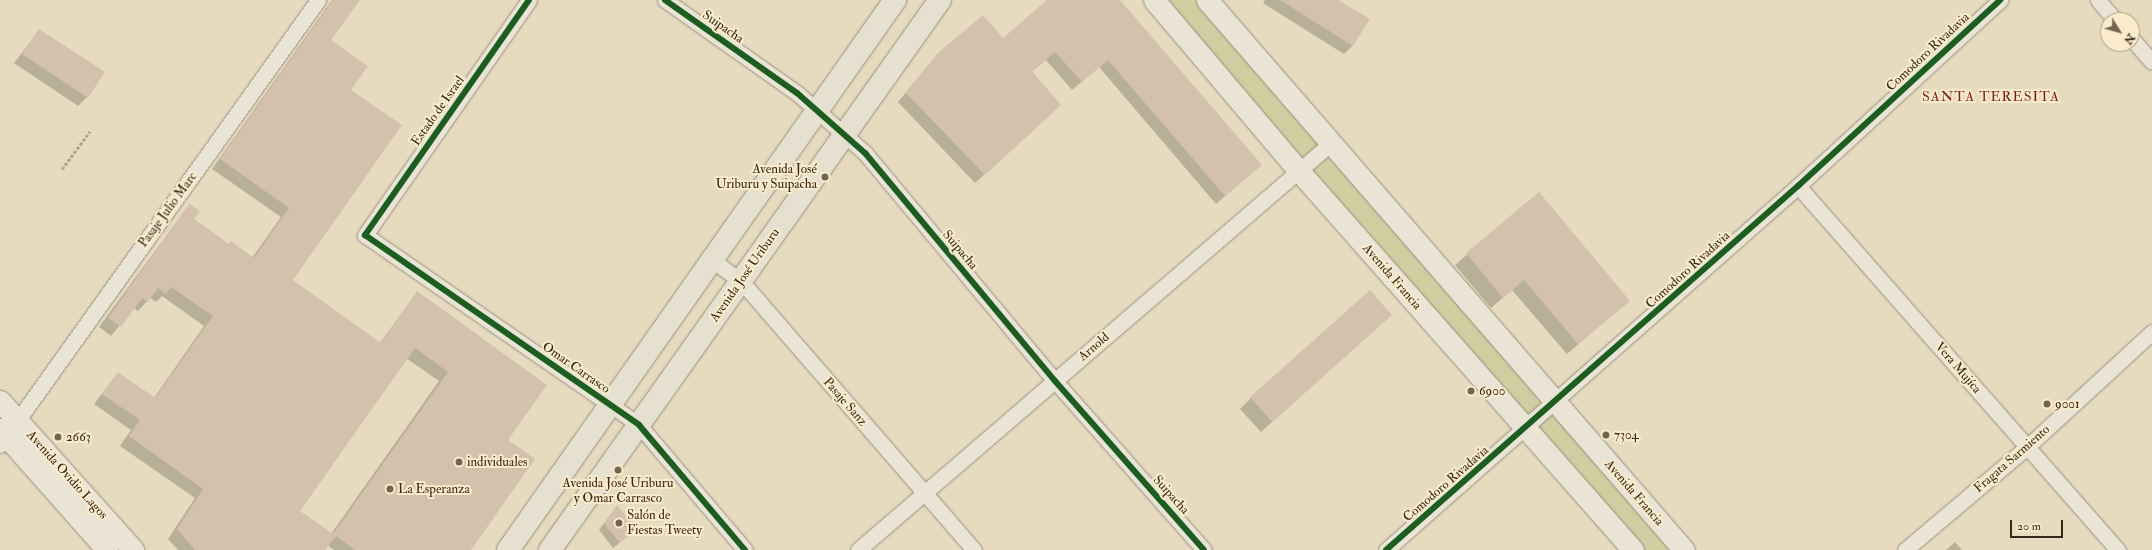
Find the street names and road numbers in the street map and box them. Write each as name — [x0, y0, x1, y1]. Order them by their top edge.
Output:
street label: Suipacha — [699, 7, 747, 47]
street label: Comodoro Rivadavia — [1883, 9, 1973, 95]
street label: Estado de Israel — [408, 73, 468, 149]
street label: Pasaje Julio Marc — [136, 169, 200, 251]
street label: Avenida José Uriburu — [707, 225, 783, 325]
street label: Suipacha — [939, 227, 981, 273]
street label: Comodoro Rivadavia — [1643, 228, 1733, 312]
street label: Avenida Francia — [1359, 241, 1425, 313]
street label: Arnold — [1075, 329, 1113, 365]
street label: Omar Carrasco — [539, 339, 613, 397]
street label: Vera Mujíca — [1932, 339, 1984, 397]
street label: Pasaje Sanz — [820, 375, 870, 429]
street label: Fragata Sarmiento — [1971, 422, 2053, 496]
street label: Avenida Ovidio Lagos — [23, 428, 111, 522]
street label: Comodoro Rivadavia — [1400, 443, 1492, 525]
street label: Avenida Francia — [1601, 457, 1667, 529]
street label: Suipacha — [1150, 472, 1192, 518]

